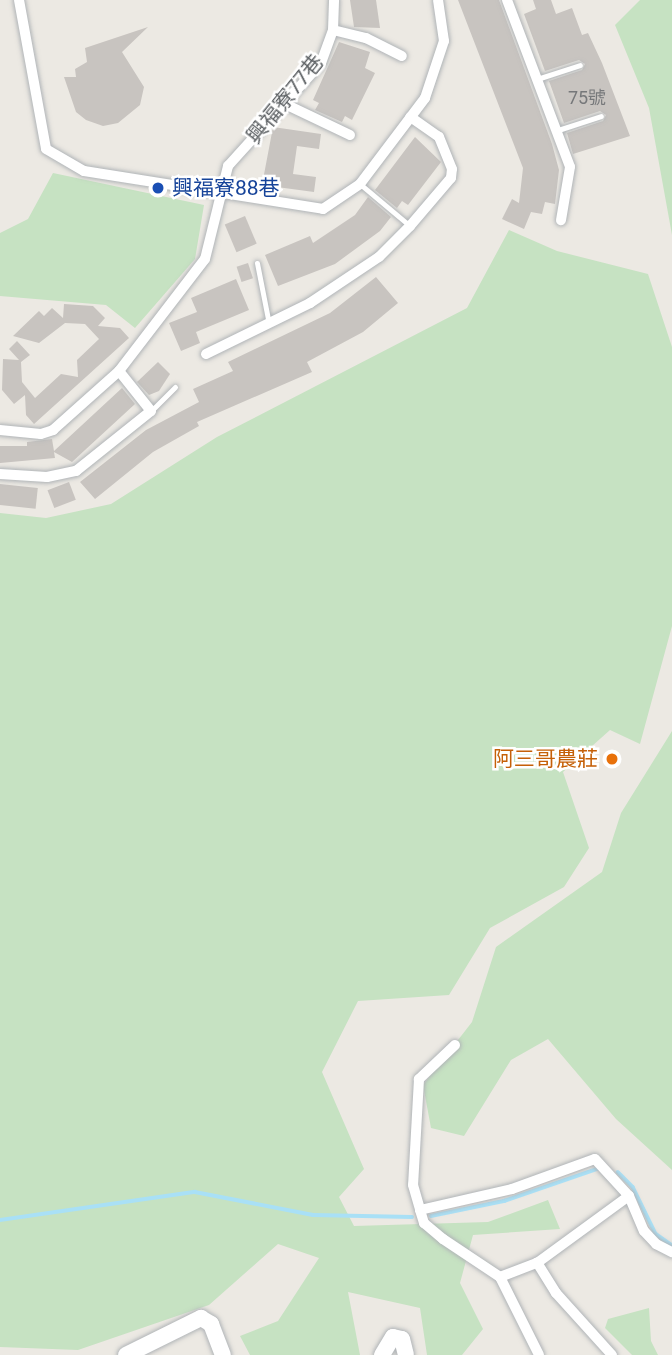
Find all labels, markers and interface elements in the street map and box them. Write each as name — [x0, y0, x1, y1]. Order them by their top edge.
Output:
street label: 興福寮77巷 — [241, 49, 329, 149]
house number: 75號 — [568, 87, 606, 109]
place label: 興福寮88巷 — [172, 175, 280, 201]
marker: 興福寮88巷 — [150, 180, 166, 196]
place label: 阿三哥農莊 — [493, 746, 598, 772]
marker: 阿三哥農莊 — [604, 751, 620, 767]

